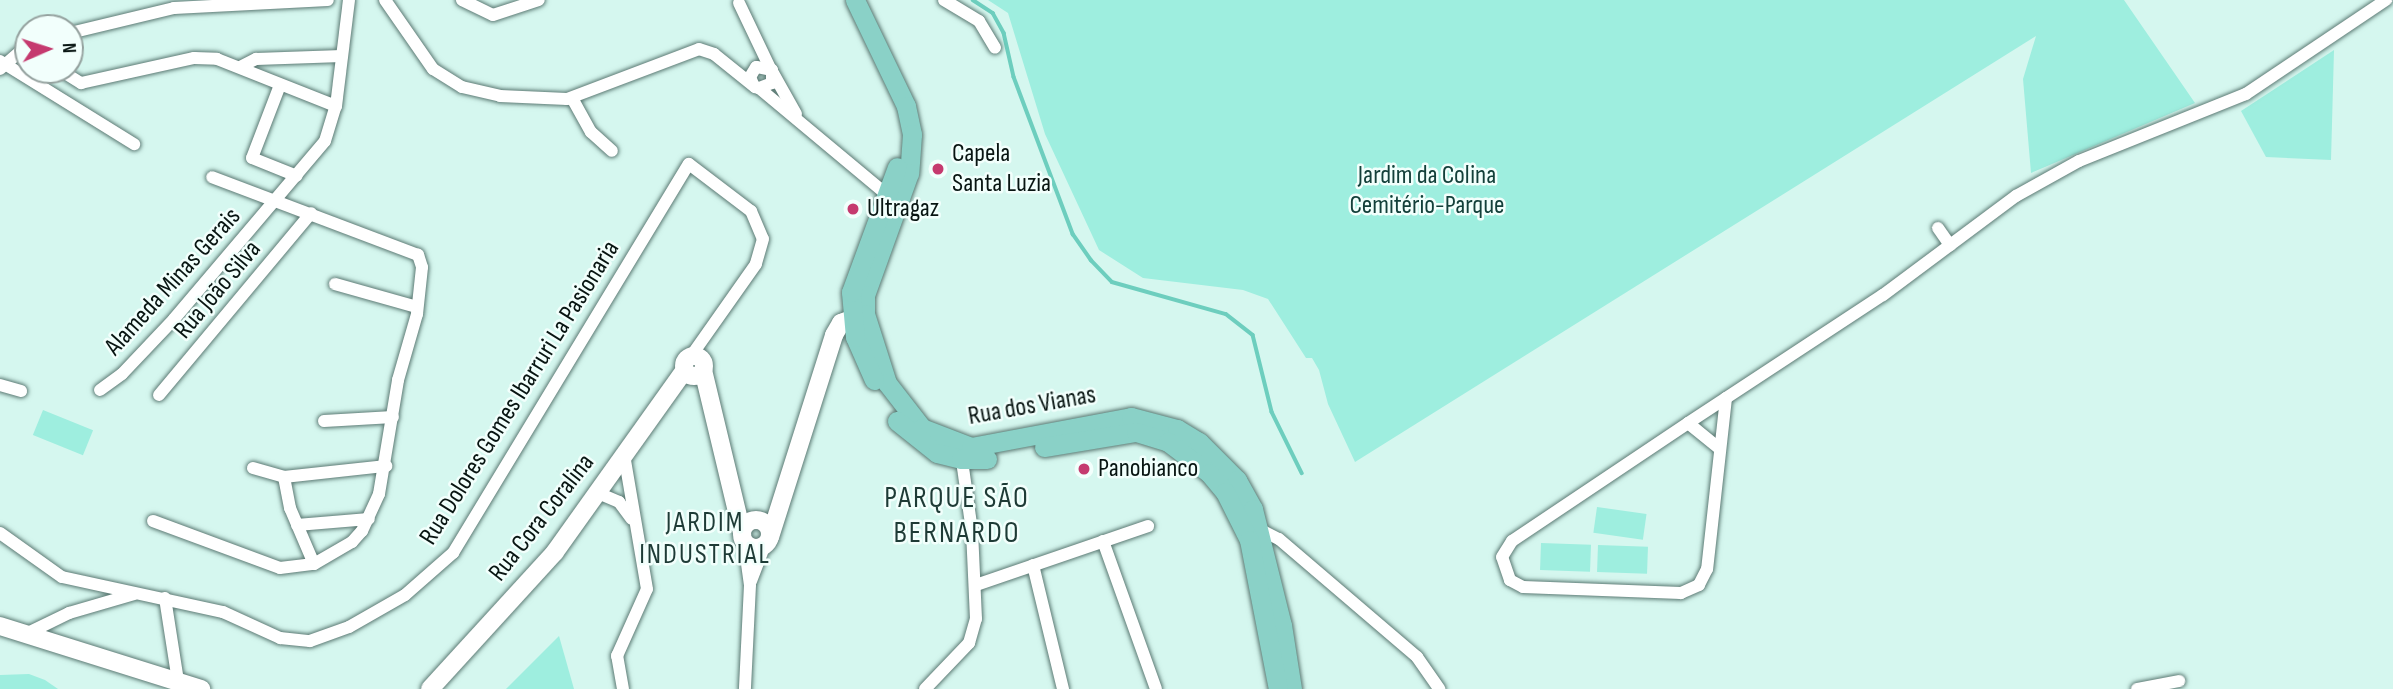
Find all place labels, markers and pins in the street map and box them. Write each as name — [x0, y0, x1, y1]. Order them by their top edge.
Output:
place label: Capela Santa Luzia — [952, 138, 1051, 200]
marker: Capela Santa Luzia — [930, 161, 946, 177]
place label: Ultragaz — [867, 193, 939, 225]
marker: Ultragaz — [845, 201, 861, 217]
place label: Panobianco — [1098, 453, 1198, 485]
marker: Panobianco — [1076, 461, 1092, 477]

